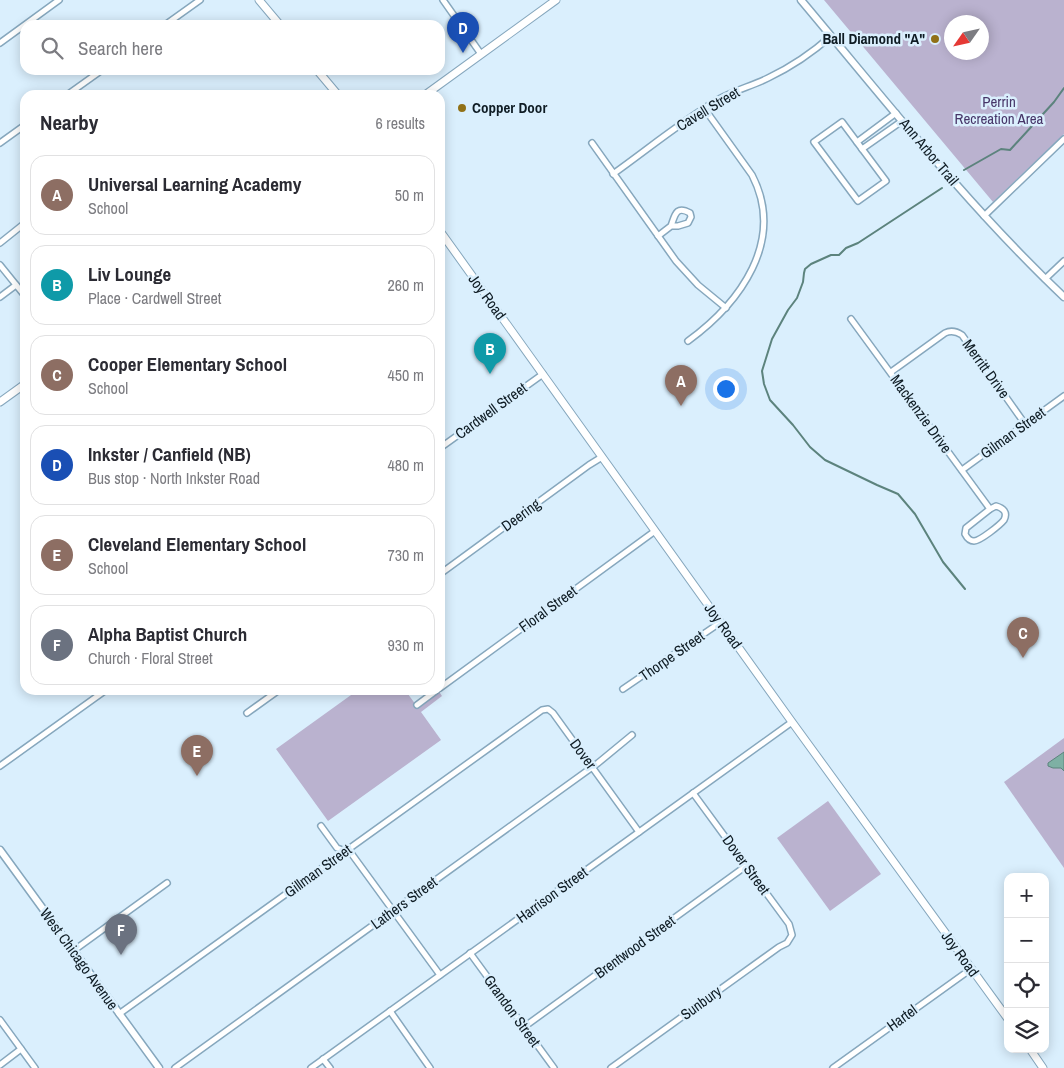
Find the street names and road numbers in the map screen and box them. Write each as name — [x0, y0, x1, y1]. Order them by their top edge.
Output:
street label: Cavell Street — [672, 81, 744, 136]
street label: Ann Arbor Trail — [894, 113, 964, 190]
street label: Joy Road — [464, 270, 511, 324]
street label: Merritt Drive — [958, 335, 1015, 403]
street label: Mackenzie Drive — [886, 370, 957, 457]
street label: Cardwell Street — [451, 377, 531, 444]
street label: Gilman Street — [976, 401, 1050, 463]
street label: Deering — [497, 493, 545, 536]
street label: Floral Street — [514, 580, 581, 637]
street label: Joy Road — [700, 599, 747, 653]
street label: Thorpe Street — [635, 625, 709, 686]
street label: Dover — [565, 734, 602, 773]
street label: Dover Street — [718, 831, 776, 899]
street label: Gillman Street — [280, 839, 356, 902]
street label: Harrison Street — [512, 861, 592, 928]
street label: Lathers Street — [366, 871, 442, 934]
street label: West Chicago Avenue — [35, 903, 124, 1014]
street label: Brentwood Street — [590, 910, 680, 983]
street label: Joy Road — [937, 927, 984, 981]
street label: Grandon Street — [479, 971, 546, 1051]
street label: Sunbury — [676, 980, 726, 1025]
street label: Hartel — [882, 999, 921, 1036]

